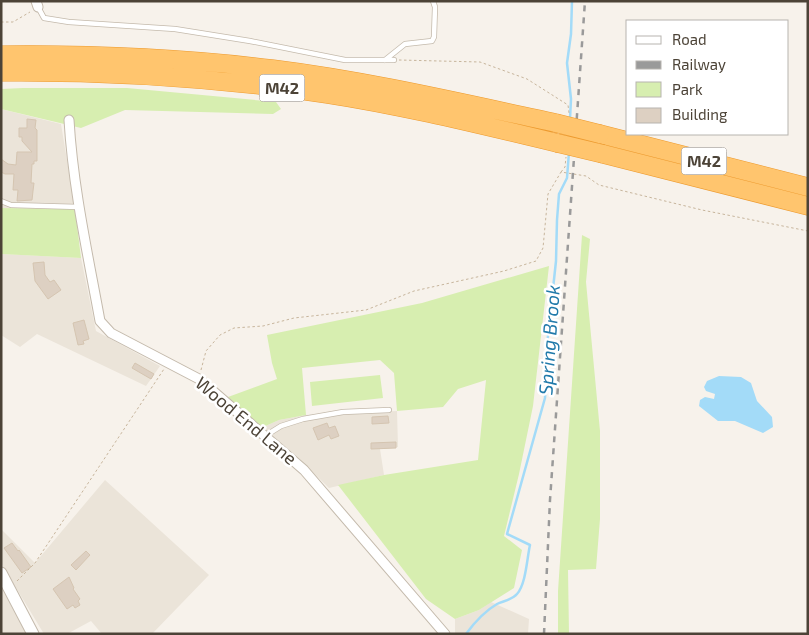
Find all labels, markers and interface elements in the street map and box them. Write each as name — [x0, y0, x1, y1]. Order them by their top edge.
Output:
legend — [626, 20, 789, 135]
text: Road — [672, 30, 707, 48]
text: Railway — [672, 55, 726, 73]
road number: M42 — [260, 75, 304, 102]
text: Park — [672, 80, 703, 98]
text: Building — [672, 105, 728, 123]
road number: M42 — [682, 148, 726, 175]
water label: Spring Brook — [533, 284, 564, 396]
street label: Wood End Lane — [191, 371, 302, 469]

